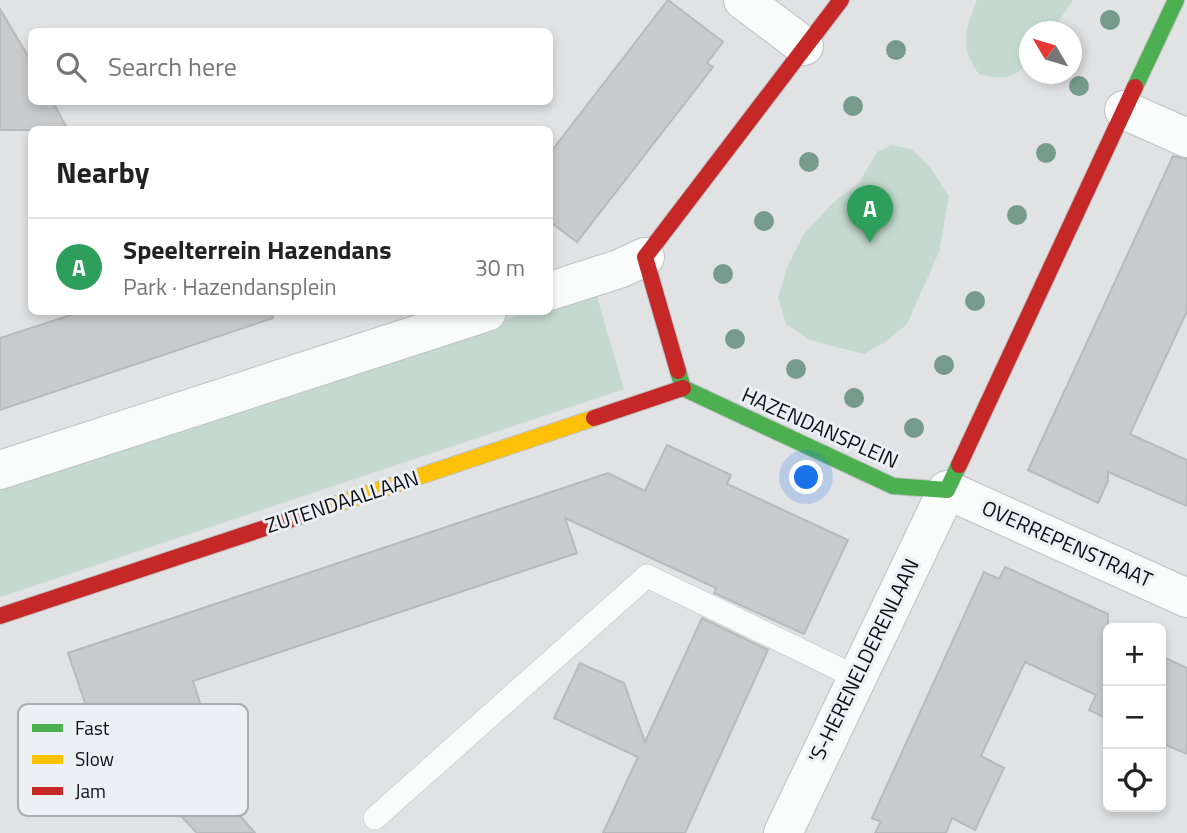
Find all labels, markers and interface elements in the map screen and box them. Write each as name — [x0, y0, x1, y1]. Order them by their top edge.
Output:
north arrow — [1019, 21, 1082, 84]
search box — [28, 28, 553, 105]
text: Search here — [108, 47, 237, 86]
icon: search — [52, 48, 90, 86]
text: Nearby — [56, 149, 149, 195]
pin: A — [847, 185, 893, 243]
text: Speelterrein Hazendans — [123, 230, 392, 269]
text: A — [72, 250, 86, 285]
text: 30 m — [475, 250, 525, 285]
text: Park · Hazendansplein — [123, 269, 337, 304]
street label: HAZENDANSPLEIN — [737, 378, 904, 476]
your location — [789, 460, 823, 494]
street label: ZUTENDAALLAAN — [261, 461, 422, 541]
street label: OVERREPENSTRAAT — [977, 491, 1158, 595]
street label: 'S-HERENELDERENLAAN — [800, 553, 927, 768]
map controls — [1103, 623, 1166, 812]
button: + — [1103, 623, 1166, 686]
button: − — [1103, 686, 1166, 749]
legend — [18, 704, 248, 816]
text: Fast — [75, 713, 110, 742]
text: Slow — [75, 744, 114, 773]
button: locate — [1103, 749, 1166, 812]
text: Jam — [75, 776, 106, 805]

